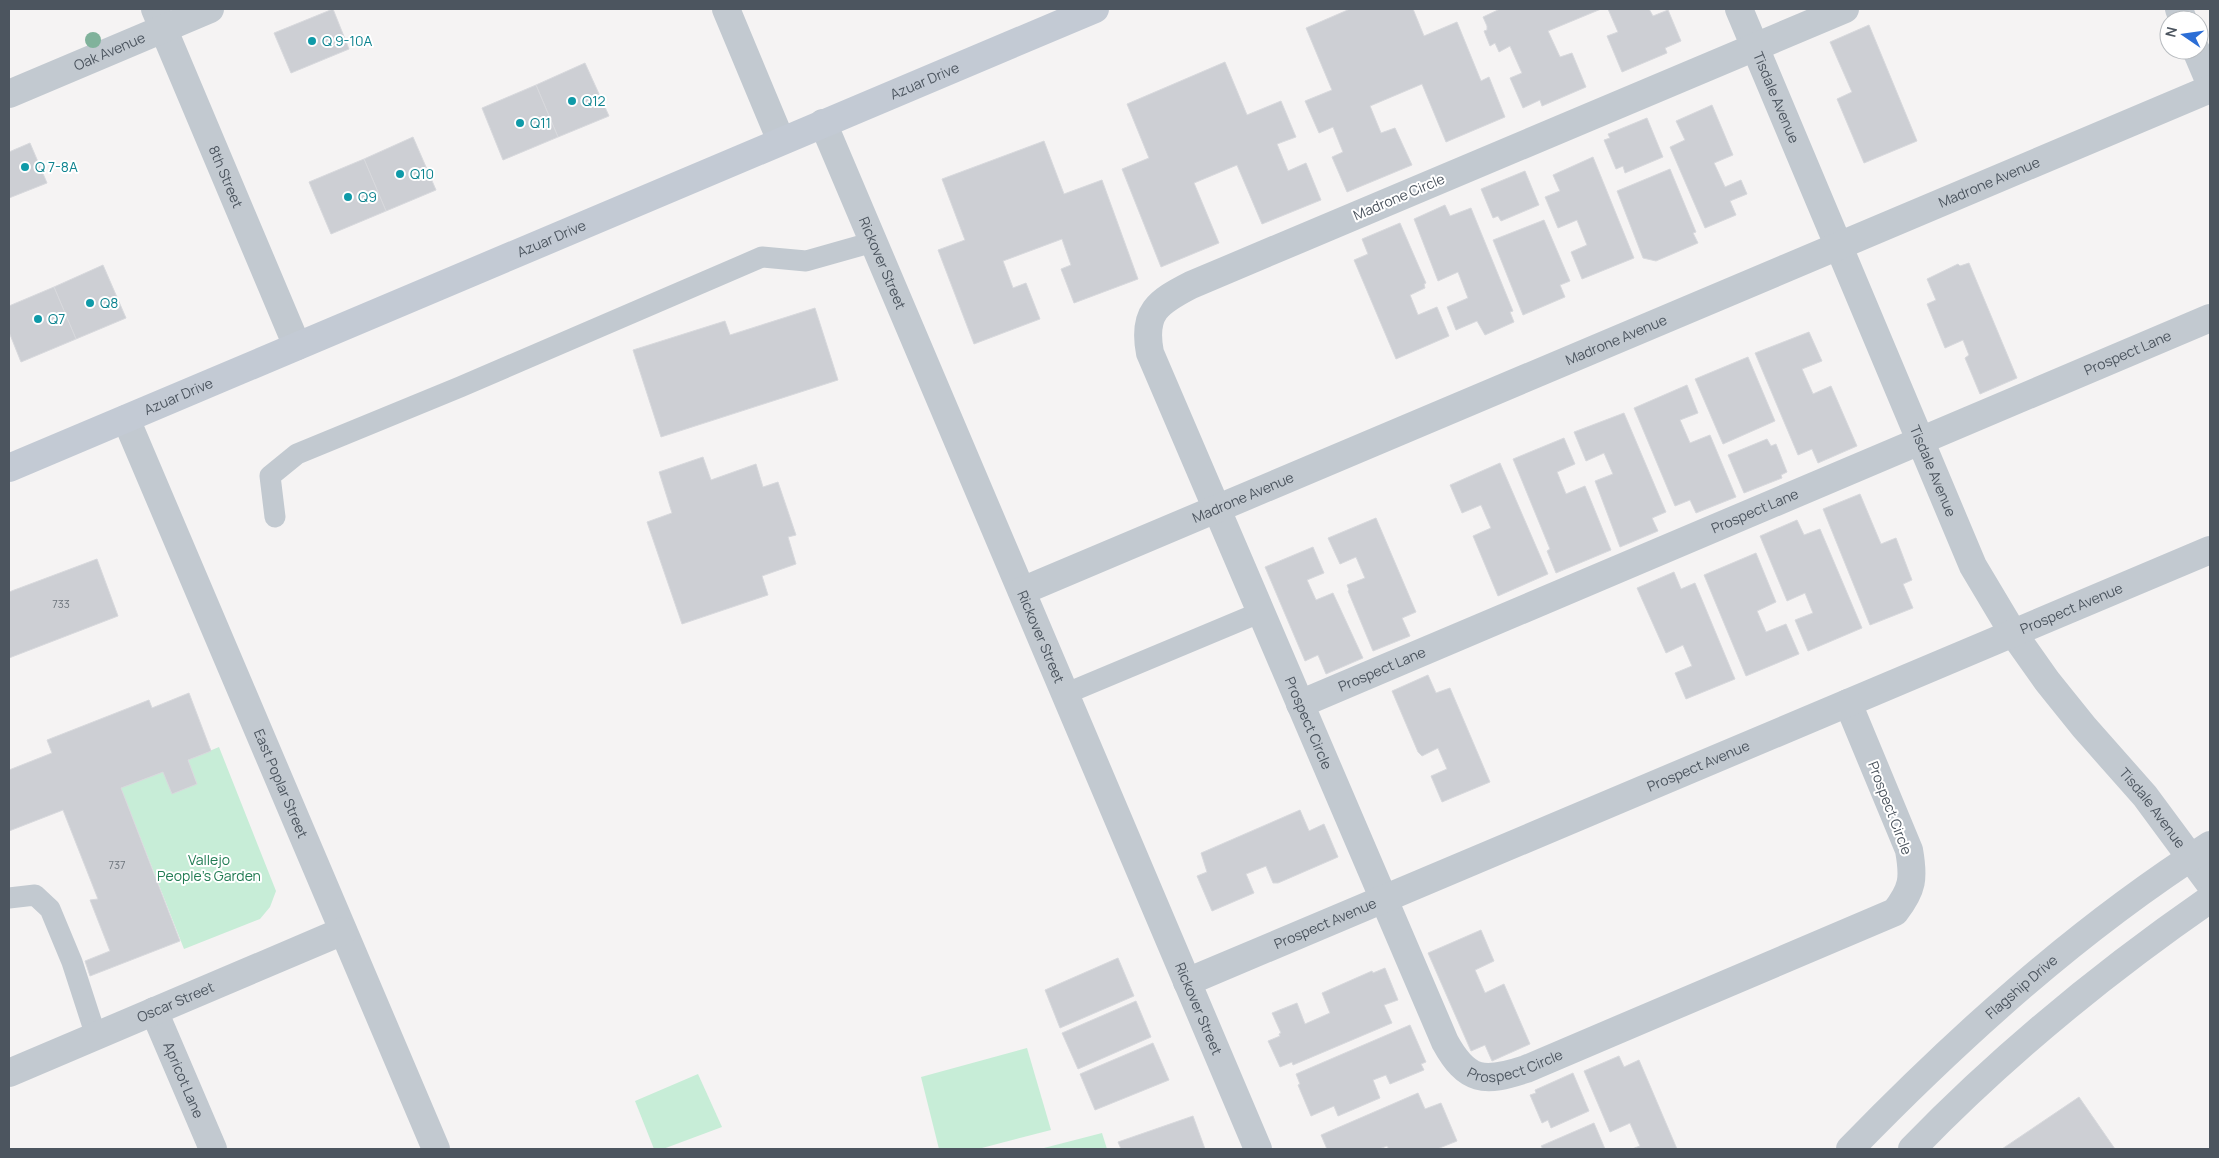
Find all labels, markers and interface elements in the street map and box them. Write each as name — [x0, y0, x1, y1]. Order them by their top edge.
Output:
north arrow — [2159, 10, 2209, 60]
text: N — [2160, 25, 2181, 39]
street label: Oak Avenue — [71, 28, 148, 75]
place label: Q 9-10A — [322, 31, 372, 50]
marker: Q 9-10A — [306, 35, 318, 47]
street label: Tisdale Avenue — [1749, 49, 1804, 146]
street label: Azuar Drive — [887, 58, 962, 104]
place label: Q12 — [582, 91, 606, 110]
marker: Q12 — [566, 95, 578, 107]
place label: Q11 — [530, 113, 551, 132]
marker: Q11 — [514, 117, 526, 129]
street label: 8th Street — [205, 142, 248, 211]
street label: Madrone Avenue — [1935, 152, 2043, 212]
place label: Q 7-8A — [35, 157, 78, 176]
marker: Q 7-8A — [19, 161, 31, 173]
place label: Q10 — [410, 164, 434, 183]
marker: Q10 — [394, 168, 406, 180]
street label: Madrone Circle — [1350, 169, 1447, 224]
place label: Q9 — [358, 187, 377, 206]
marker: Q9 — [342, 191, 354, 203]
street label: Rickover Street — [855, 214, 911, 312]
street label: Azuar Drive — [514, 215, 589, 261]
place label: Q8 — [100, 293, 118, 312]
marker: Q8 — [84, 297, 96, 309]
place label: Q7 — [48, 309, 65, 328]
street label: Madrone Avenue — [1562, 310, 1670, 369]
marker: Q7 — [32, 313, 44, 325]
street label: Prospect Lane — [2081, 326, 2174, 379]
street label: Azuar Drive — [141, 373, 216, 419]
street label: Tisdale Avenue — [1906, 422, 1961, 519]
street label: Madrone Avenue — [1189, 467, 1296, 527]
street label: Prospect Lane — [1708, 484, 1801, 538]
street label: Prospect Avenue — [2017, 578, 2125, 638]
street label: Rickover Street — [1013, 587, 1069, 686]
house number: 733 — [52, 596, 70, 611]
street label: Prospect Lane — [1335, 642, 1428, 696]
street label: Prospect Circle — [1281, 674, 1337, 772]
street label: East Poplar Street — [250, 726, 313, 841]
street label: Prospect Avenue — [1644, 736, 1752, 796]
street label: Prospect Circle — [1864, 758, 1917, 857]
street label: Tisdale Avenue — [2115, 763, 2190, 852]
park label: Vallejo People's Garden — [157, 850, 261, 885]
house number: 737 — [108, 857, 126, 872]
street label: Prospect Avenue — [1271, 893, 1379, 953]
street label: Flagship Drive — [1981, 950, 2061, 1023]
street label: Rickover Street — [1171, 959, 1227, 1058]
street label: Oscar Street — [134, 977, 217, 1027]
street label: Apricot Lane — [159, 1039, 209, 1121]
street label: Prospect Circle — [1464, 1045, 1565, 1086]

